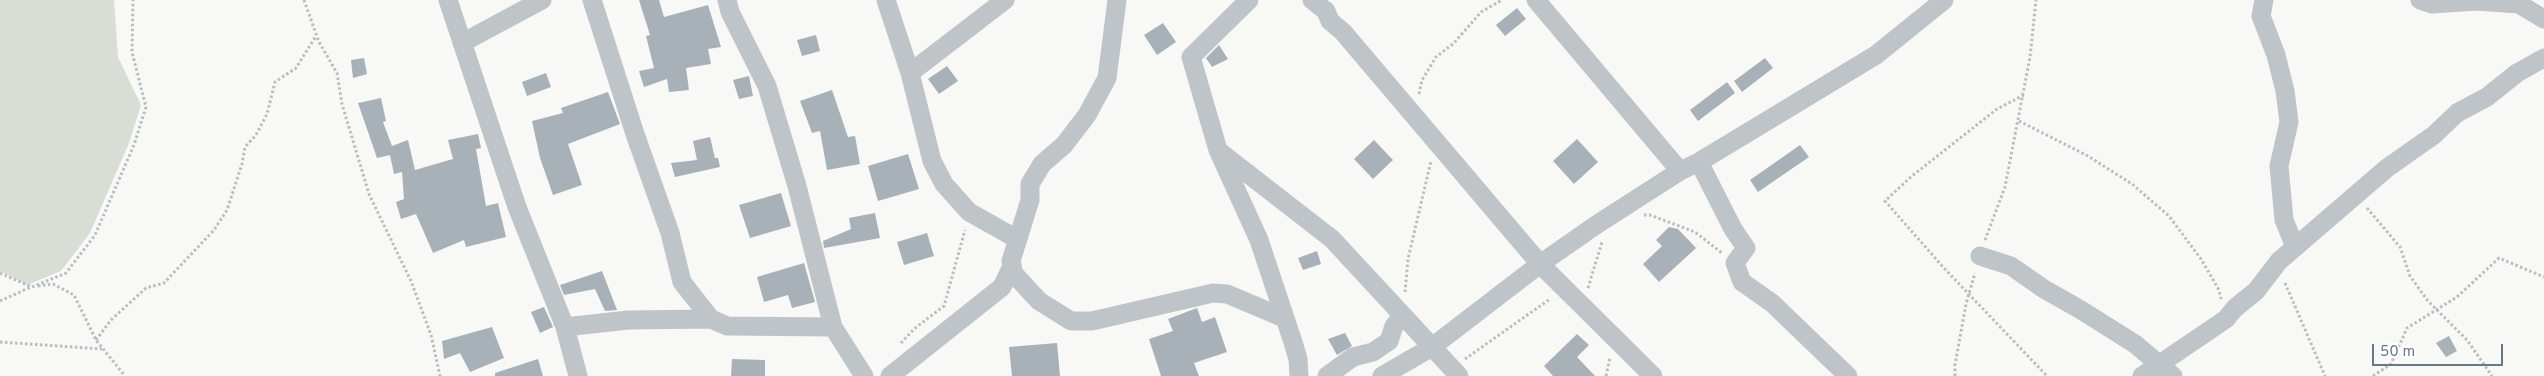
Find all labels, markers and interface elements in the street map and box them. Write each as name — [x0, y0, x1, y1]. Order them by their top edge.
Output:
scale bar — [2374, 334, 2505, 366]
text: 50 m — [2380, 343, 2415, 362]

